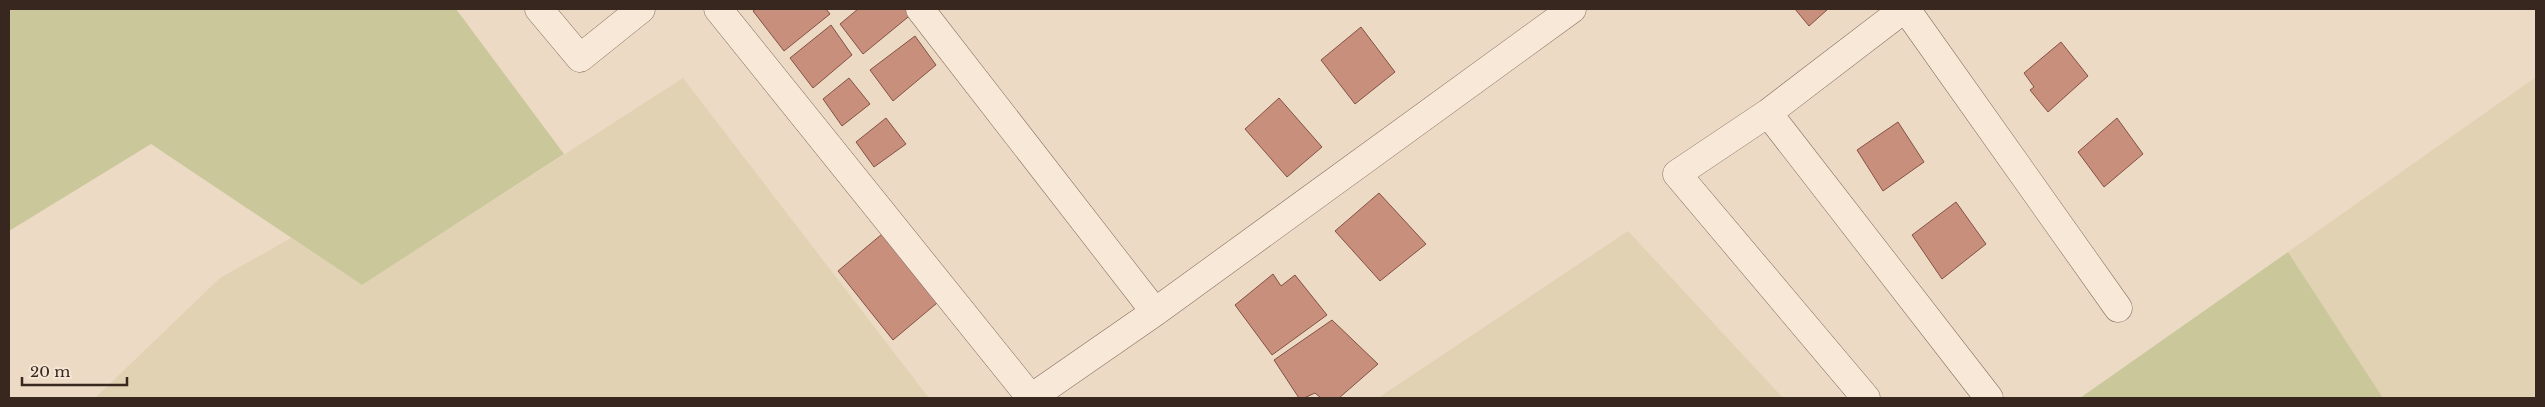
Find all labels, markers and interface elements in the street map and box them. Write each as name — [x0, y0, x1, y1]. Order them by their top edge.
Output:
scale bar — [22, 354, 128, 386]
text: 20 m — [30, 362, 70, 381]

